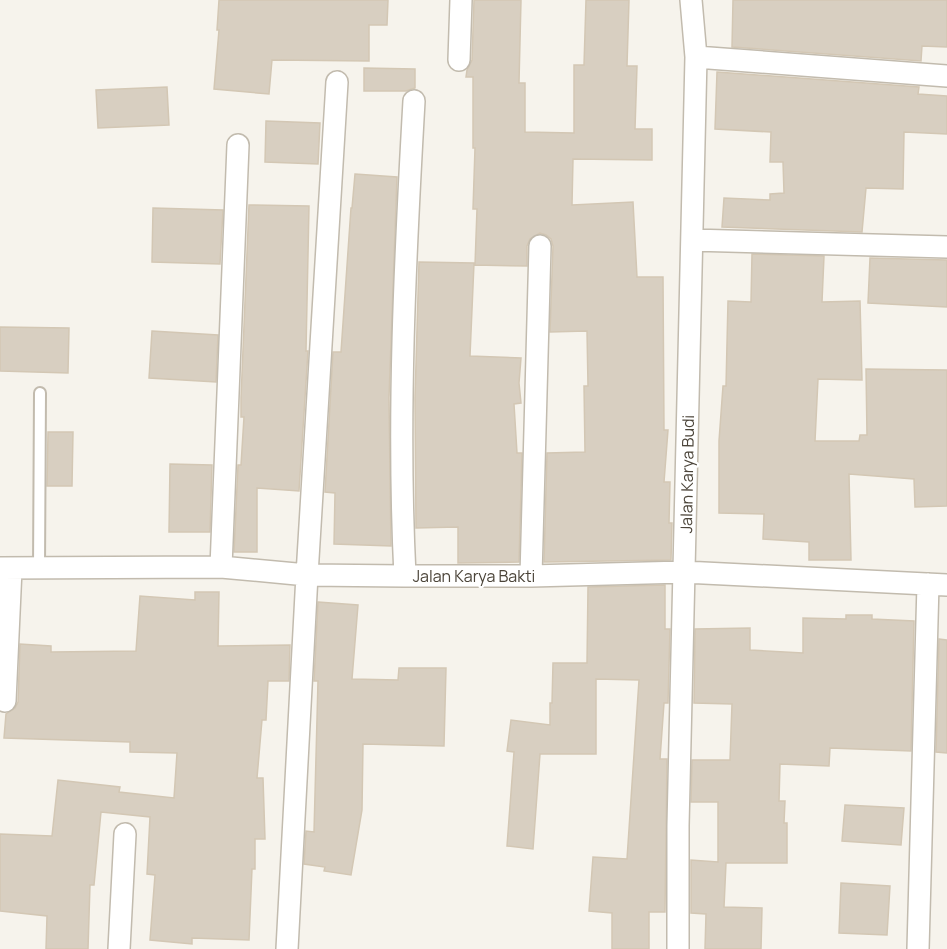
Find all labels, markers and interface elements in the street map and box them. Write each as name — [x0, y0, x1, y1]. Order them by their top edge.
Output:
street label: Jalan Karya Budi — [675, 415, 699, 533]
street label: Jalan Karya Bakti — [413, 565, 535, 587]

